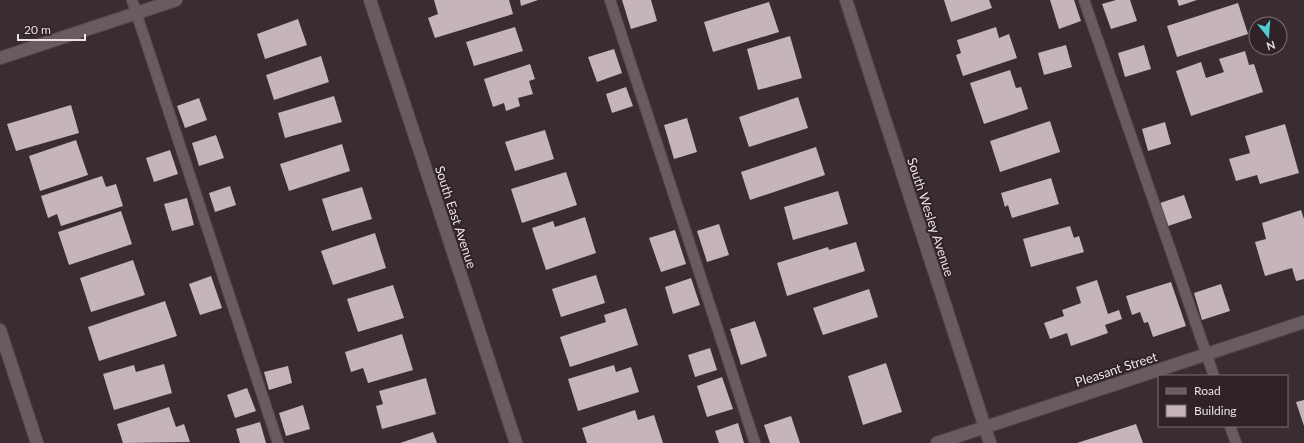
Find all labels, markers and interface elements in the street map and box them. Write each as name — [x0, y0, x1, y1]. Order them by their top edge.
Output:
scale bar — [18, 16, 85, 42]
north arrow — [1248, 16, 1288, 56]
text: 20 m — [24, 22, 51, 37]
text: N — [1265, 39, 1277, 53]
street label: South Wesley Avenue — [904, 156, 958, 279]
street label: South East Avenue — [432, 164, 480, 270]
street label: Pleasant Street — [1073, 348, 1160, 390]
legend — [1158, 375, 1288, 427]
text: Road — [1194, 383, 1221, 398]
text: Building — [1194, 403, 1237, 418]

